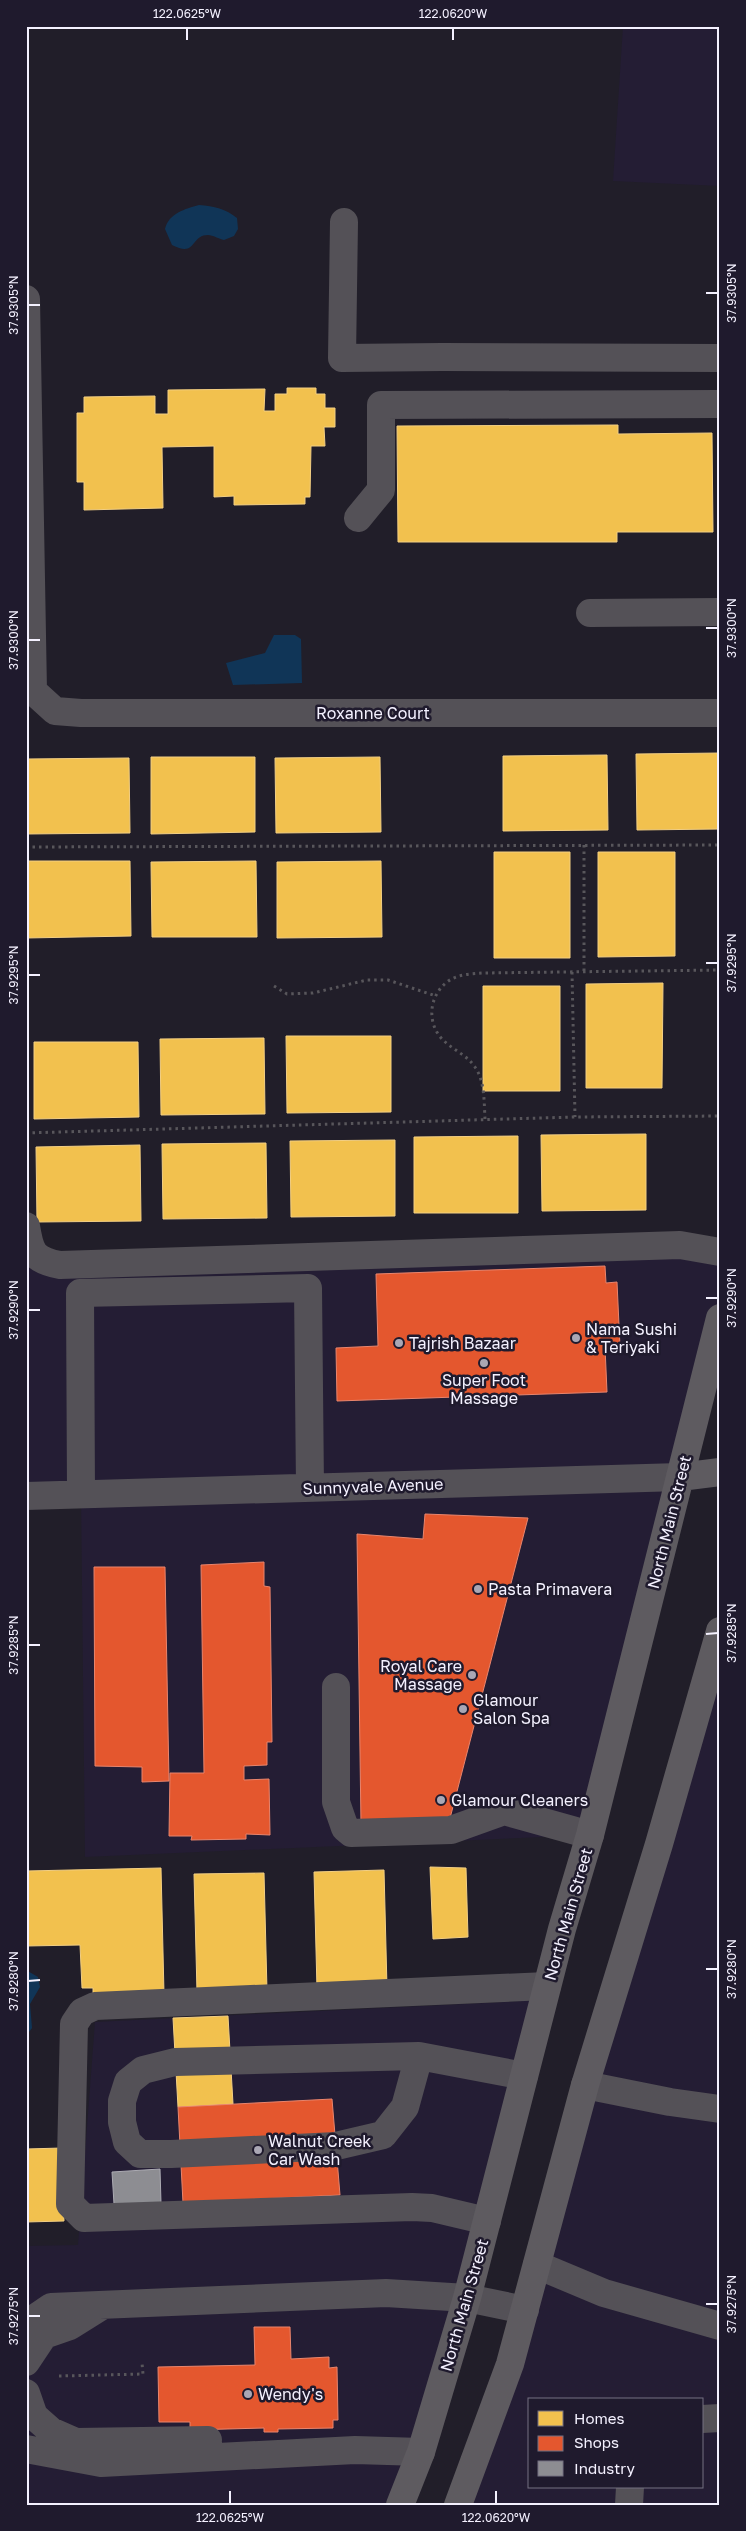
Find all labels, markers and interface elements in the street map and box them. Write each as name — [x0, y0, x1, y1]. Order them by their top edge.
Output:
text: 122.0625°W — [153, 6, 222, 21]
text: 122.0620°W — [419, 6, 488, 21]
text: 37.9305°N — [724, 263, 739, 323]
text: 37.9305°N — [6, 275, 21, 335]
text: 37.9300°N — [724, 598, 739, 658]
text: 37.9300°N — [6, 610, 21, 670]
street label: Roxanne Court — [316, 703, 430, 723]
text: 37.9295°N — [724, 933, 739, 993]
text: 37.9295°N — [6, 945, 21, 1005]
text: 37.9290°N — [724, 1268, 739, 1328]
text: 37.9290°N — [6, 1280, 21, 1340]
place label: Nama Sushi & Teriyaki — [586, 1319, 677, 1357]
marker: Nama Sushi & Teriyaki — [570, 1332, 582, 1344]
place label: Tajrish Bazaar — [409, 1333, 516, 1353]
marker: Tajrish Bazaar — [393, 1337, 405, 1349]
marker: Super Foot Massage — [478, 1357, 490, 1369]
place label: Super Foot Massage — [442, 1370, 526, 1408]
street label: North Main Street — [643, 1453, 695, 1591]
street label: Sunnyvale Avenue — [302, 1474, 444, 1498]
place label: Pasta Primavera — [488, 1579, 612, 1599]
marker: Pasta Primavera — [472, 1583, 484, 1595]
text: 37.9285°N — [724, 1603, 739, 1663]
text: 37.9285°N — [6, 1615, 21, 1675]
place label: Royal Care Massage — [380, 1656, 462, 1694]
marker: Royal Care Massage — [466, 1669, 478, 1681]
place label: Glamour Salon Spa — [473, 1690, 550, 1728]
marker: Glamour Salon Spa — [457, 1703, 469, 1715]
place label: Glamour Cleaners — [451, 1790, 588, 1810]
marker: Glamour Cleaners — [435, 1794, 447, 1806]
street label: North Main Street — [540, 1845, 596, 1983]
text: 37.9280°N — [724, 1939, 739, 1999]
text: 37.9280°N — [6, 1951, 21, 2011]
place label: Walnut Creek Car Wash — [268, 2131, 371, 2169]
marker: Walnut Creek Car Wash — [252, 2144, 264, 2156]
street label: North Main Street — [436, 2236, 492, 2374]
text: 37.9275°N — [724, 2275, 739, 2333]
text: 37.9275°N — [6, 2287, 21, 2345]
place label: Wendy's — [258, 2384, 323, 2404]
marker: Wendy's — [242, 2388, 254, 2400]
legend — [528, 2398, 704, 2488]
text: Homes — [574, 2409, 624, 2427]
text: Shops — [574, 2433, 619, 2451]
text: Industry — [574, 2459, 635, 2477]
text: 122.0625°W — [196, 2510, 265, 2525]
text: 122.0620°W — [462, 2510, 531, 2525]

